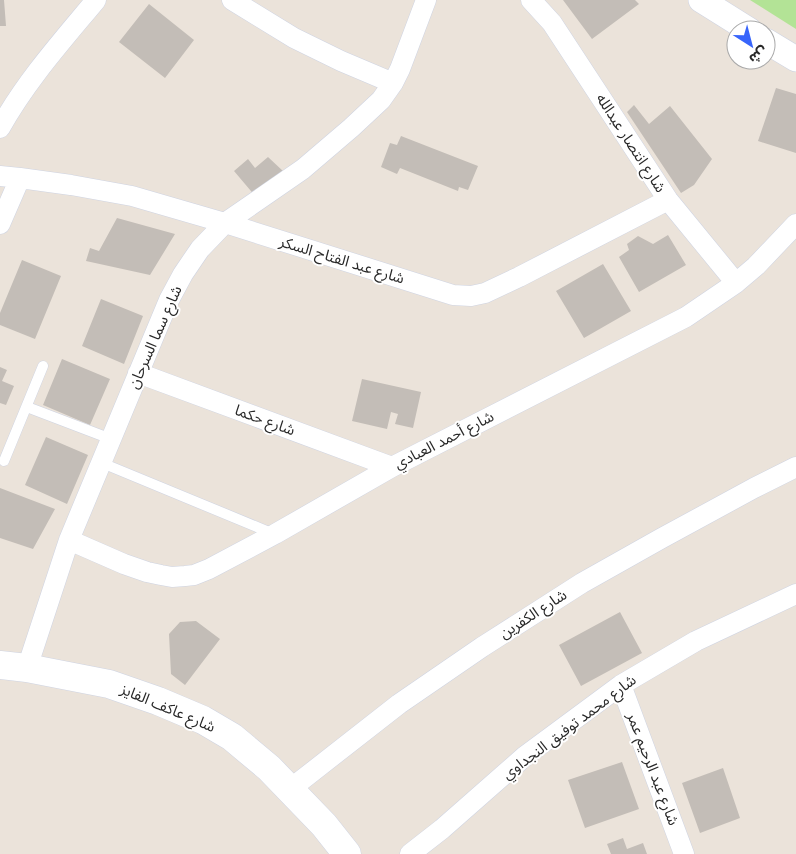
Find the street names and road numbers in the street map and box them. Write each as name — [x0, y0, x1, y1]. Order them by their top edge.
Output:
street label: شارع انتصار عبدالله — [590, 90, 670, 198]
street label: شارع عبد الفتاح السكر — [275, 232, 407, 291]
street label: شارع سما السرحان — [124, 282, 189, 393]
street label: شارع حكما — [231, 401, 298, 442]
street label: شارع أحمد العبادي — [391, 407, 498, 476]
street label: شارع الكفرين — [496, 585, 572, 645]
street label: شارع محمد توفيق النجداوي — [499, 671, 641, 786]
street label: شارع عاكف الفايز — [116, 680, 218, 739]
street label: شارع عبد الرحيم عمر — [620, 709, 683, 829]

